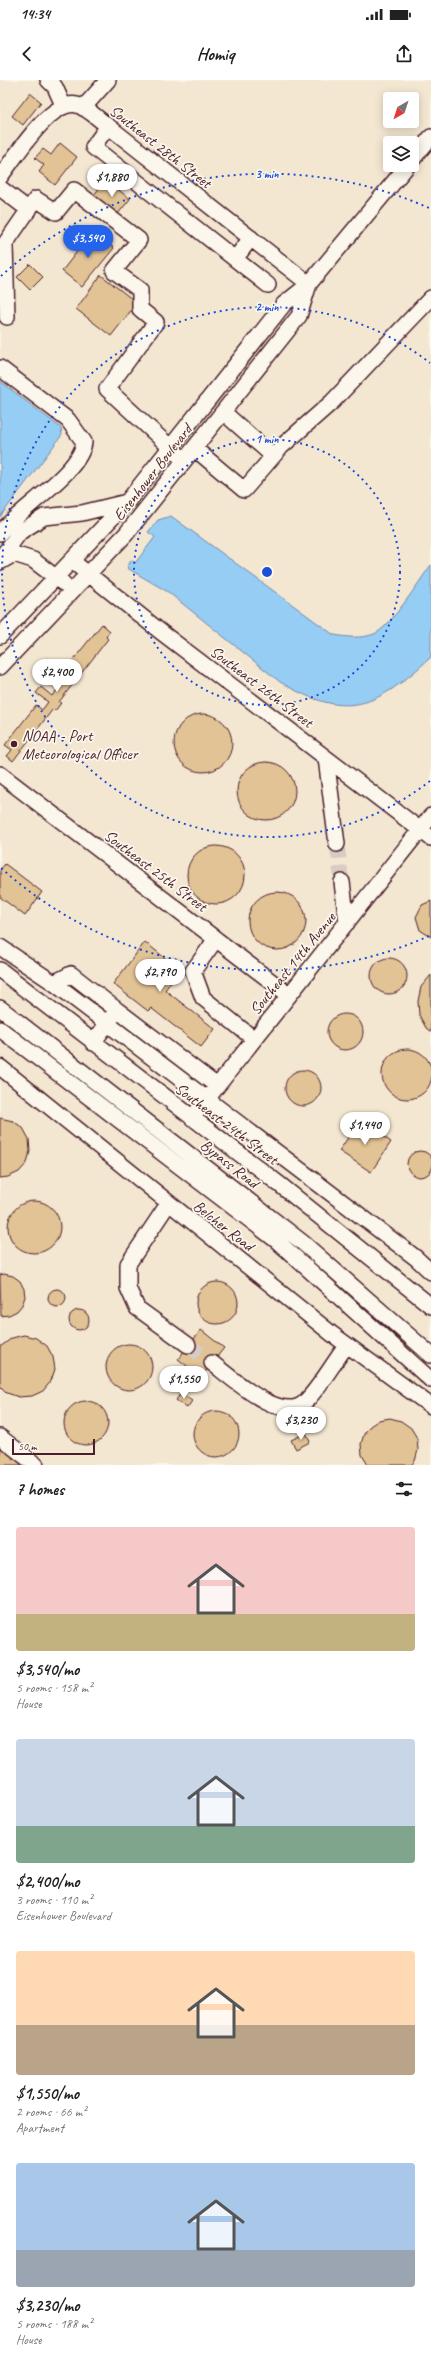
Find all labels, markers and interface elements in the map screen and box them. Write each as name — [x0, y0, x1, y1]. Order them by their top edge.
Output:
text: 14:34 — [20, 5, 50, 24]
icon: back — [16, 43, 38, 65]
text: Homiq — [197, 43, 234, 65]
icon: share — [393, 43, 415, 65]
north arrow — [383, 92, 419, 128]
map controls — [383, 92, 419, 172]
street label: Southeast 28th Street — [105, 101, 217, 194]
button: layers — [383, 136, 419, 172]
pin: $1,880 — [79, 164, 145, 198]
text: 3 min — [256, 166, 279, 182]
text: $1,880 — [96, 169, 128, 185]
pin: $3,540 — [55, 225, 121, 259]
text: $3,540 — [72, 230, 104, 246]
text: 2 min — [256, 299, 279, 315]
street label: Eisenhower Boulevard — [109, 418, 198, 525]
text: 1 min — [256, 431, 279, 447]
centre of rings — [260, 565, 274, 579]
street label: Southeast 26th Street — [206, 642, 318, 733]
pin: $2,400 — [24, 659, 90, 693]
text: $2,400 — [41, 664, 73, 680]
place label: NOAA - Port Meteorological Officer — [22, 726, 139, 764]
marker: NOAA - Port Meteorological Officer — [9, 739, 19, 749]
street label: Southeast 25th Street — [100, 826, 212, 917]
street label: Southeast 14th Avenue — [245, 907, 341, 1019]
pin: $2,790 — [127, 959, 193, 993]
text: $2,790 — [144, 964, 176, 980]
street label: Southeast 24th Street — [171, 1079, 283, 1170]
pin: $1,440 — [332, 1112, 398, 1146]
text: $1,440 — [349, 1117, 381, 1133]
street label: Bypass Road — [196, 1135, 265, 1194]
street label: Belcher Road — [189, 1196, 260, 1257]
pin: $1,550 — [151, 1366, 217, 1400]
text: $1,550 — [168, 1371, 200, 1387]
pin: $3,230 — [268, 1407, 334, 1441]
text: $3,230 — [285, 1412, 317, 1428]
scale bar — [12, 1437, 95, 1456]
text: 50 m — [18, 1439, 37, 1453]
icon: filters — [393, 1478, 415, 1500]
text: 7 homes — [16, 1479, 64, 1500]
icon: home — [180, 1553, 252, 1625]
text: $3,540/mo — [16, 1659, 79, 1680]
text: 5 rooms · 158 m² — [16, 1680, 92, 1696]
text: House — [16, 1696, 41, 1712]
icon: home — [180, 1765, 252, 1837]
text: $2,400/mo — [16, 1871, 79, 1892]
text: 3 rooms · 110 m² — [16, 1892, 92, 1908]
text: Eisenhower Boulevard — [16, 1908, 111, 1924]
icon: home — [180, 1977, 252, 2049]
text: $1,550/mo — [16, 2083, 79, 2104]
text: 2 rooms · 66 m² — [16, 2104, 86, 2120]
text: Apartment — [16, 2120, 64, 2136]
icon: home — [180, 2189, 252, 2261]
text: $3,230/mo — [16, 2295, 79, 2316]
text: 5 rooms · 188 m² — [16, 2316, 92, 2332]
text: House — [16, 2332, 41, 2348]

